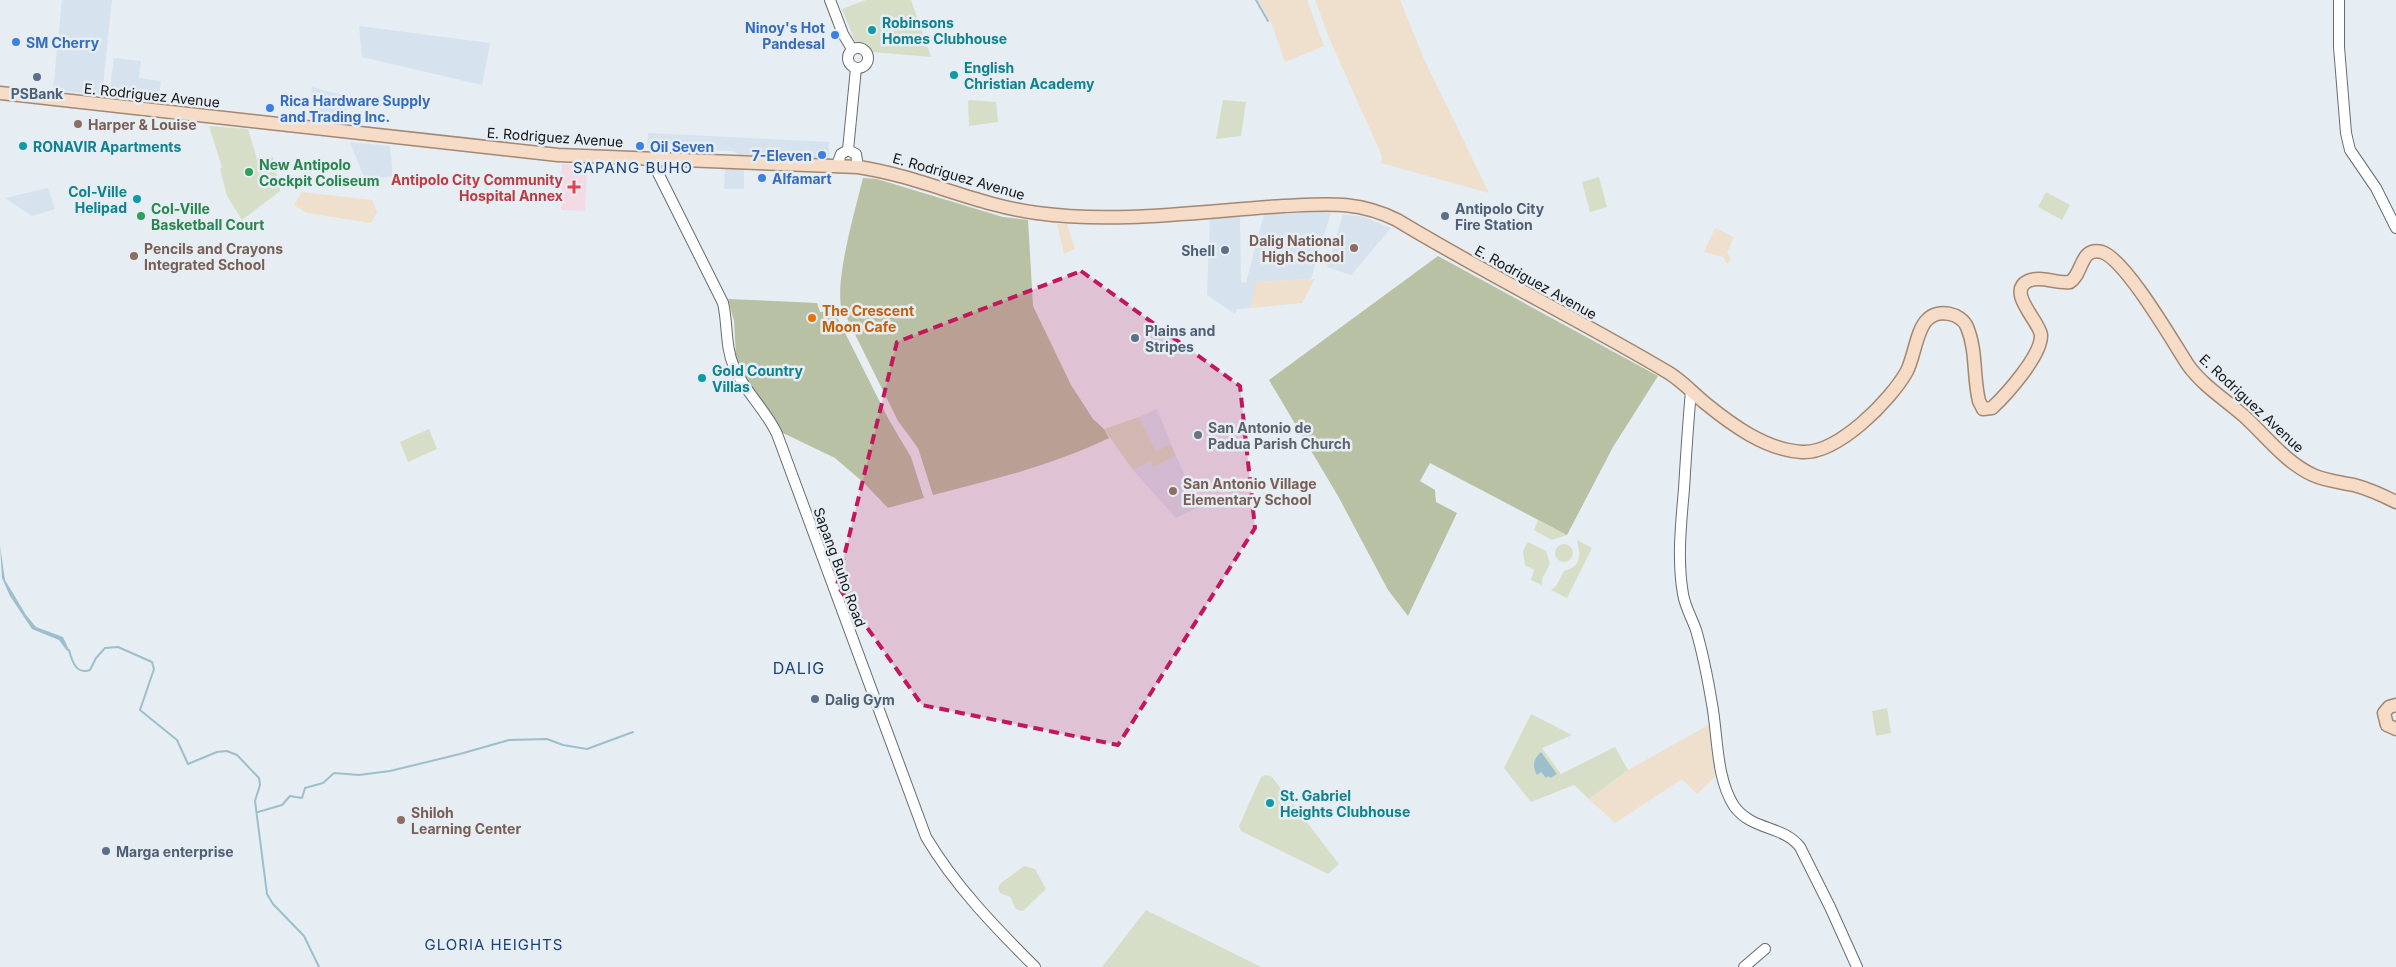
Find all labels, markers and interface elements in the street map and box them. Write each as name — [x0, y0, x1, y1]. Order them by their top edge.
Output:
place label: Robinsons Homes Clubhouse — [882, 14, 1007, 47]
place label: Ninoy's Hot Pandesal — [745, 19, 825, 52]
marker: Robinsons Homes Clubhouse — [866, 24, 878, 36]
marker: Ninoy's Hot Pandesal — [829, 29, 841, 41]
place label: SM Cherry — [26, 34, 100, 51]
marker: SM Cherry — [10, 36, 22, 48]
place label: English Christian Academy — [964, 59, 1095, 92]
marker: English Christian Academy — [948, 69, 960, 81]
marker: PSBank — [31, 71, 43, 83]
street label: E. Rodriguez Avenue — [83, 79, 221, 111]
place label: PSBank — [11, 85, 64, 102]
place label: Rica Hardware Supply and Trading Inc. — [280, 92, 431, 125]
marker: Rica Hardware Supply and Trading Inc. — [264, 102, 276, 114]
place label: Harper & Louise — [88, 116, 197, 133]
marker: Harper & Louise — [72, 118, 84, 130]
street label: E. Rodriguez Avenue — [486, 124, 624, 150]
place label: RONAVIR Apartments — [33, 138, 181, 155]
place label: Oil Seven — [650, 138, 714, 155]
marker: RONAVIR Apartments — [17, 140, 29, 152]
marker: Oil Seven — [634, 140, 646, 152]
place label: 7-Eleven — [752, 147, 812, 164]
marker: 7-Eleven — [816, 149, 828, 161]
street label: E. Rodriguez Avenue — [891, 149, 1027, 203]
place label: New Antipolo Cockpit Coliseum — [259, 156, 380, 189]
district label: SAPANG BUHO — [573, 158, 693, 177]
marker: New Antipolo Cockpit Coliseum — [243, 166, 255, 178]
place label: Alfamart — [772, 170, 832, 187]
place label: Antipolo City Community Hospital Annex — [391, 171, 564, 204]
marker: Alfamart — [756, 172, 768, 184]
marker: Antipolo City Community Hospital Annex — [567, 180, 581, 194]
place label: Col-Ville Helipad — [68, 183, 127, 216]
marker: Col-Ville Helipad — [131, 193, 143, 205]
place label: Col-Ville Basketball Court — [151, 200, 264, 233]
place label: Antipolo City Fire Station — [1455, 200, 1545, 233]
marker: Col-Ville Basketball Court — [135, 210, 147, 222]
marker: Antipolo City Fire Station — [1439, 210, 1451, 222]
place label: Dalig National High School — [1249, 232, 1344, 265]
place label: Pencils and Crayons Integrated School — [144, 240, 283, 273]
street label: E. Rodriguez Avenue — [1472, 241, 1600, 323]
place label: Shell — [1181, 242, 1215, 259]
marker: Dalig National High School — [1348, 242, 1360, 254]
marker: Shell — [1219, 244, 1231, 256]
marker: Pencils and Crayons Integrated School — [128, 250, 140, 262]
place label: The Crescent Moon Cafe — [822, 302, 914, 335]
marker: The Crescent Moon Cafe — [806, 312, 818, 324]
place label: Plains and Stripes — [1145, 322, 1215, 355]
marker: Plains and Stripes — [1129, 332, 1141, 344]
street label: E. Rodriguez Avenue — [2196, 350, 2308, 456]
place label: Gold Country Villas — [712, 362, 803, 395]
marker: Gold Country Villas — [696, 372, 708, 384]
place label: San Antonio de Padua Parish Church — [1208, 419, 1351, 452]
marker: San Antonio de Padua Parish Church — [1192, 429, 1204, 441]
place label: San Antonio Village Elementary School — [1183, 475, 1317, 508]
marker: San Antonio Village Elementary School — [1167, 485, 1179, 497]
street label: Sapang Buho Road — [810, 505, 870, 629]
district label: DALIG — [773, 658, 825, 678]
place label: Dalig Gym — [825, 691, 895, 708]
marker: Dalig Gym — [809, 693, 821, 705]
place label: St. Gabriel Heights Clubhouse — [1280, 787, 1410, 820]
marker: St. Gabriel Heights Clubhouse — [1264, 797, 1276, 809]
place label: Shiloh Learning Center — [411, 804, 521, 837]
marker: Shiloh Learning Center — [395, 814, 407, 826]
place label: Marga enterprise — [116, 843, 234, 860]
marker: Marga enterprise — [100, 845, 112, 857]
district label: GLORIA HEIGHTS — [425, 935, 563, 954]

